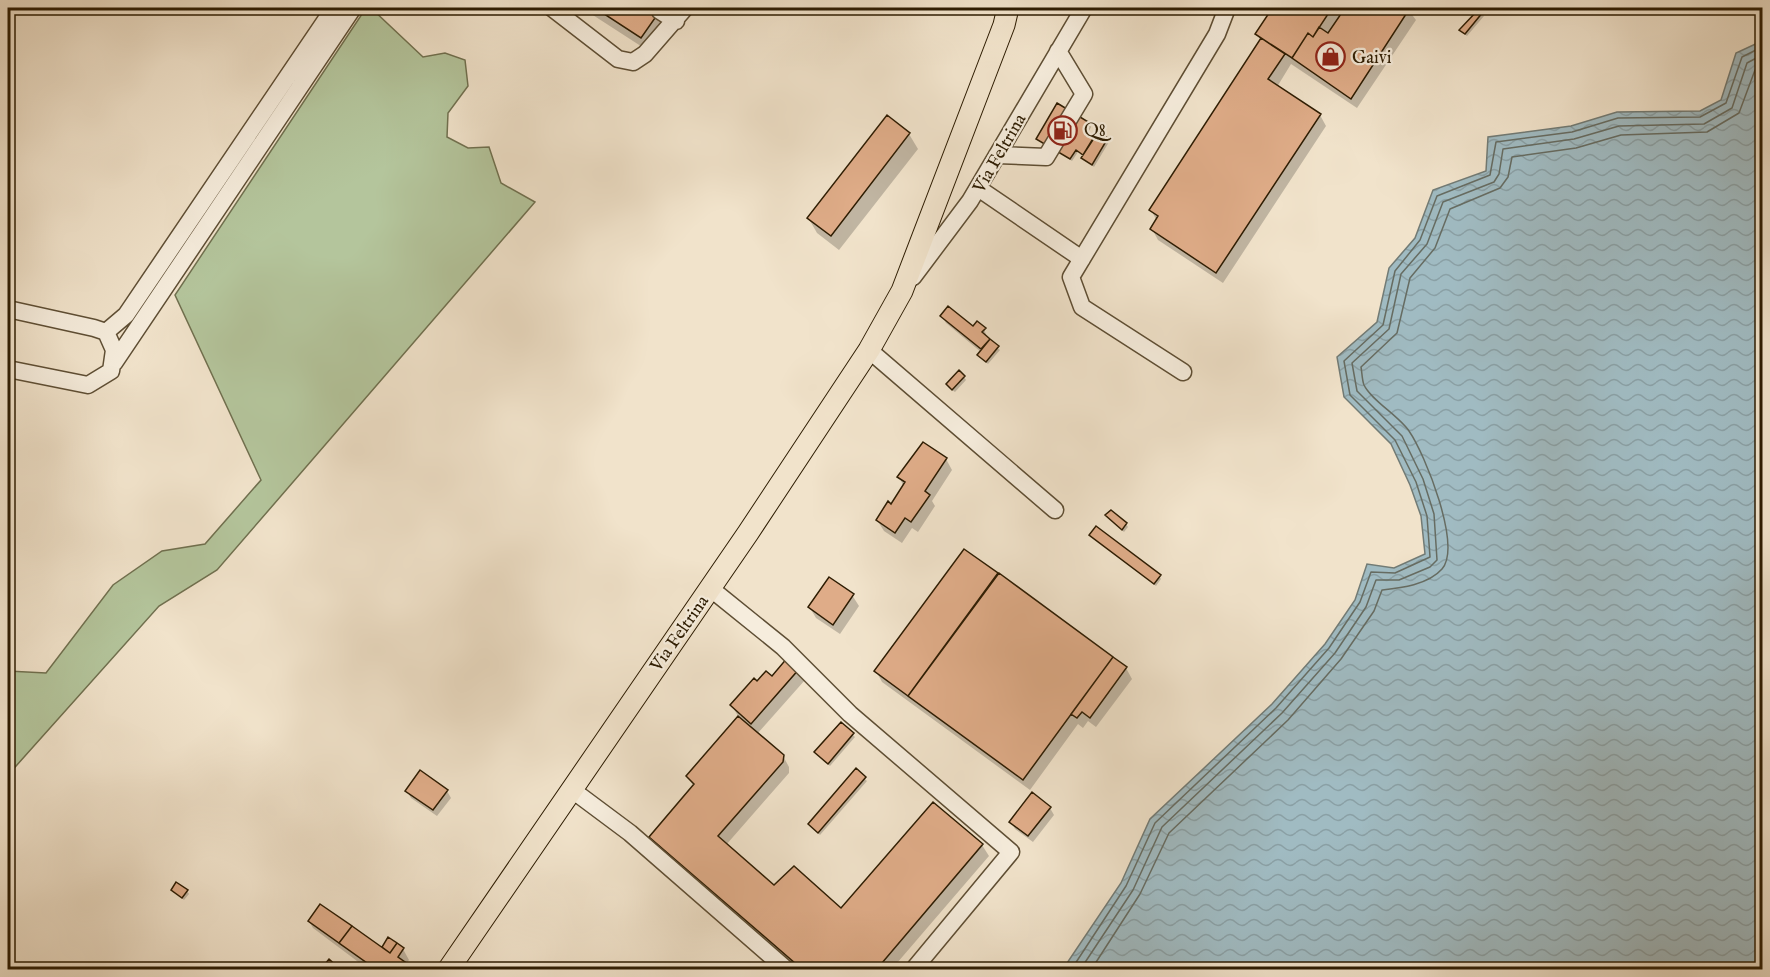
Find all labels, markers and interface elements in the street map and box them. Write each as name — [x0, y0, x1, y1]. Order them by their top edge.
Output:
shop icon: Gaivi — [1315, 41, 1347, 73]
place label: Gaivi — [1352, 47, 1392, 70]
street label: Via Feltrina — [968, 110, 1032, 198]
fuel station icon: Q8 — [1047, 114, 1079, 146]
place label: Q8 — [1084, 120, 1112, 143]
street label: Via Feltrina — [645, 591, 715, 677]

